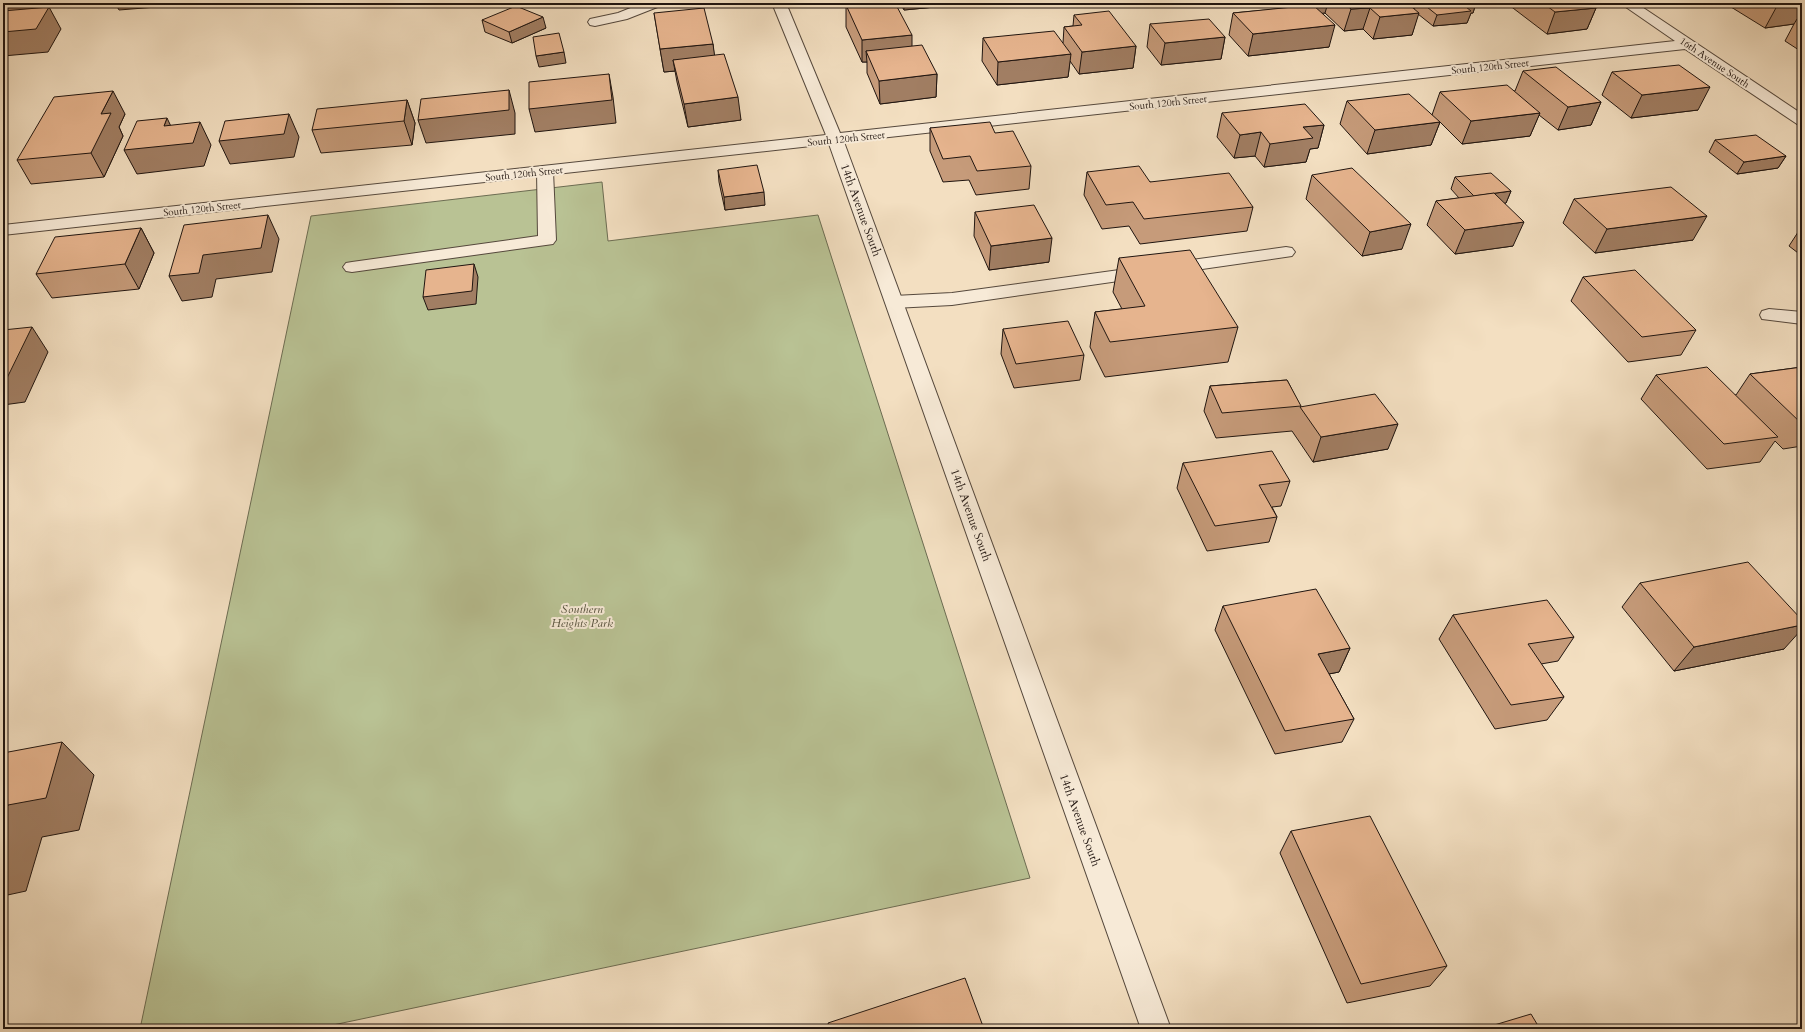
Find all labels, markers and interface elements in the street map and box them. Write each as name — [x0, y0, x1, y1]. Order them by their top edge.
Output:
street label: 16th Avenue South — [1677, 34, 1752, 92]
street label: South 120th Street — [1451, 56, 1530, 78]
street label: South 120th Street — [1129, 92, 1208, 114]
street label: South 120th Street — [807, 128, 886, 150]
street label: 14th Avenue South — [837, 161, 885, 259]
street label: South 120th Street — [485, 163, 564, 185]
street label: South 120th Street — [163, 198, 242, 220]
street label: 14th Avenue South — [947, 466, 995, 564]
park label: Southern Heights Park — [551, 601, 613, 631]
street label: 14th Avenue South — [1056, 771, 1104, 869]

